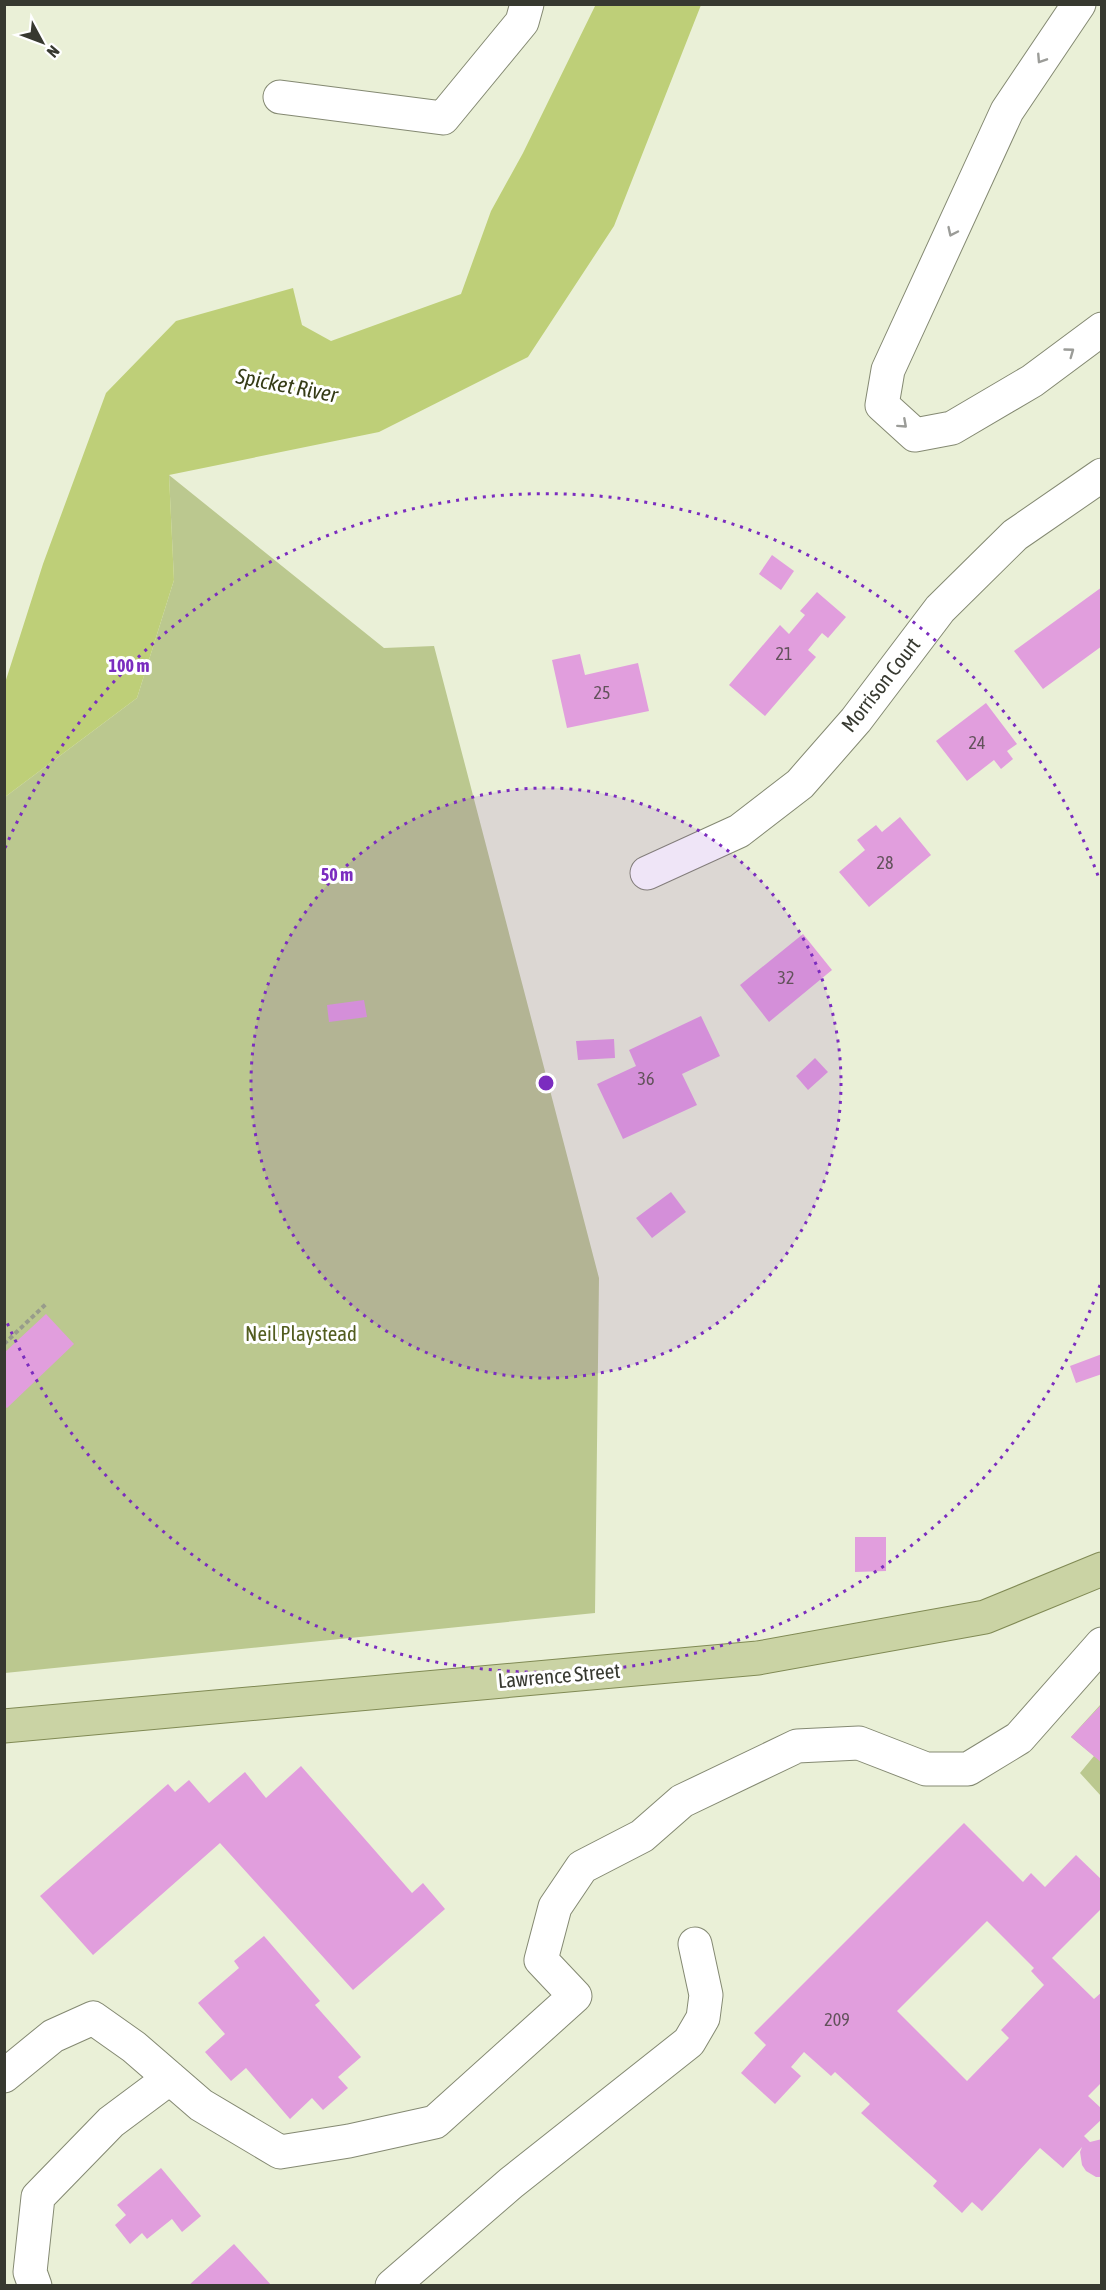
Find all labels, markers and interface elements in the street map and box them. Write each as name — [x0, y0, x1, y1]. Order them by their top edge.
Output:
north arrow — [12, 12, 72, 72]
text: N — [43, 42, 63, 61]
one-way arrow — [1037, 53, 1049, 63]
one-way arrow — [947, 225, 959, 236]
one-way arrow — [1064, 348, 1075, 359]
water label: Spicket River — [233, 362, 341, 408]
one-way arrow — [896, 417, 906, 428]
street label: Morrison Court — [836, 632, 924, 736]
house number: 21 — [776, 643, 792, 664]
text: 100 m — [109, 655, 149, 676]
house number: 25 — [594, 682, 610, 703]
house number: 24 — [969, 732, 985, 753]
house number: 28 — [877, 852, 893, 873]
text: 50 m — [321, 864, 353, 885]
house number: 32 — [778, 967, 794, 988]
house number: 36 — [638, 1068, 654, 1089]
centre of rings — [536, 1073, 556, 1093]
park label: Neil Playstead — [245, 1321, 357, 1345]
street label: Lawrence Street — [497, 1658, 621, 1692]
house number: 209 — [824, 2009, 850, 2030]

